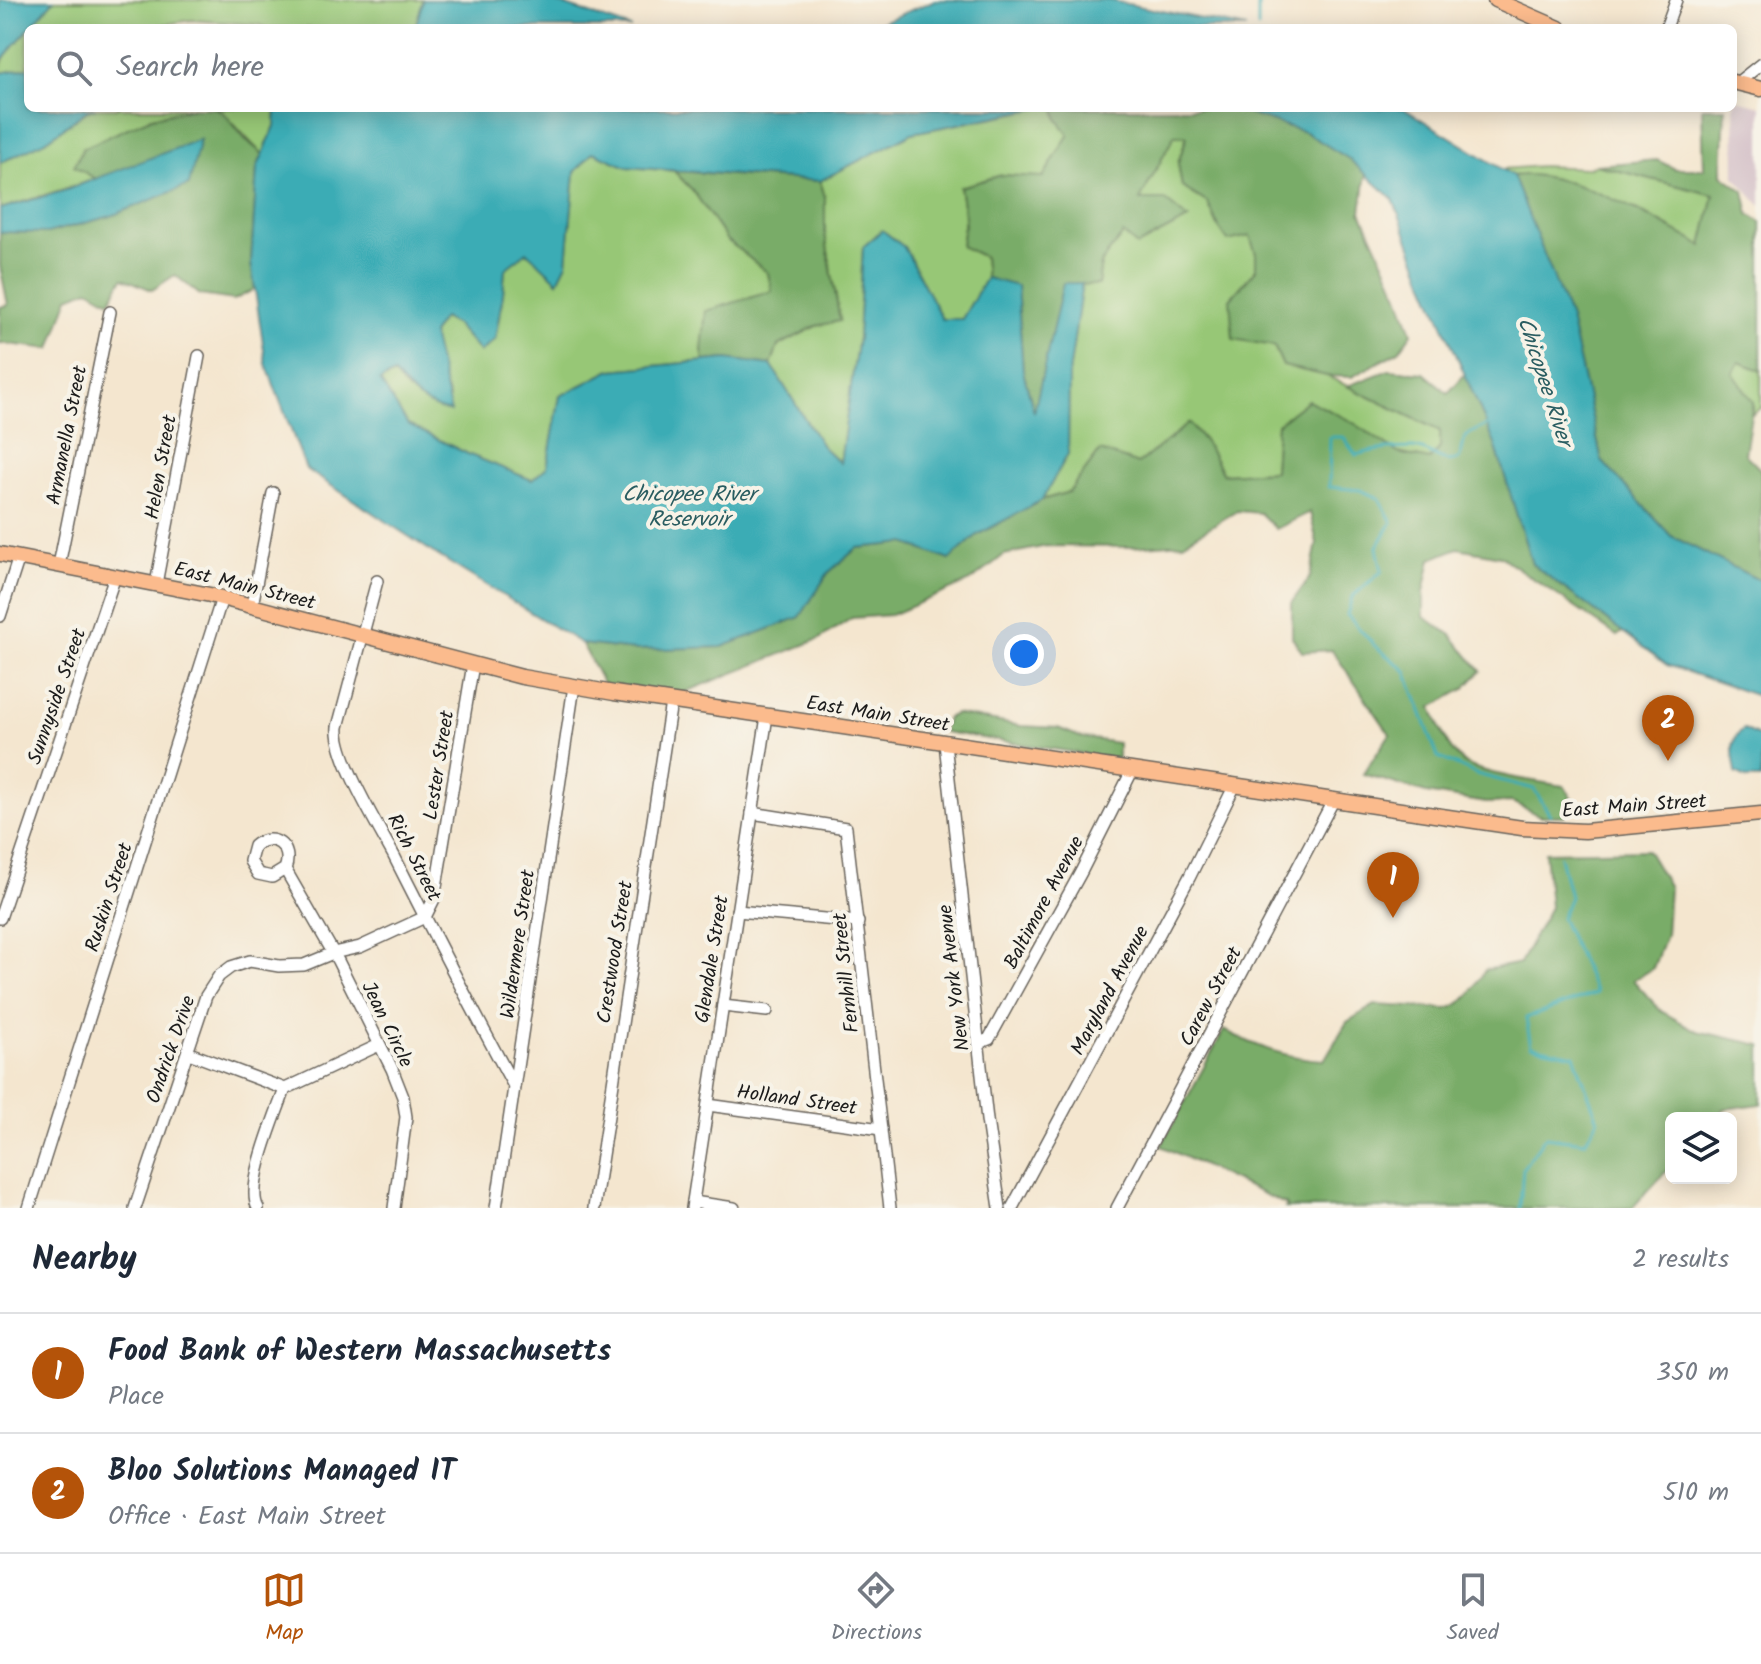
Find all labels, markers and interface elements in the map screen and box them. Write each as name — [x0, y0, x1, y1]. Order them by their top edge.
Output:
search box — [24, 24, 1737, 112]
text: Search here — [116, 44, 264, 92]
icon: search — [52, 46, 96, 90]
water label: Chicopee River — [1506, 313, 1582, 455]
street label: Armanella Street — [39, 363, 97, 508]
street label: Helen Street — [137, 412, 187, 522]
water label: Chicopee River Reservoir — [622, 478, 761, 538]
street label: East Main Street — [170, 554, 319, 620]
street label: Sunnyside Street — [20, 624, 96, 769]
your location — [1004, 634, 1044, 674]
street label: East Main Street — [804, 688, 952, 742]
pin: 2 — [1642, 695, 1694, 761]
street label: Lester Street — [416, 708, 464, 822]
street label: East Main Street — [1561, 786, 1708, 828]
street label: Rich Street — [377, 808, 449, 908]
street label: Baltimore Avenue — [996, 831, 1093, 975]
street label: Ruskin Street — [77, 839, 143, 956]
pin: 1 — [1367, 852, 1419, 918]
street label: Wildermere Street — [493, 867, 545, 1021]
street label: Crestwood Street — [589, 878, 643, 1026]
street label: Glendale Street — [687, 893, 739, 1025]
street label: New York Avenue — [930, 903, 980, 1053]
street label: Fernhill Street — [825, 911, 869, 1035]
street label: Maryland Avenue — [1063, 920, 1158, 1062]
street label: Carew Street — [1172, 941, 1252, 1053]
street label: Jean Circle — [352, 976, 421, 1074]
street label: Ondrick Drive — [138, 991, 205, 1108]
street label: Holland Street — [735, 1077, 859, 1125]
map controls — [1665, 1112, 1737, 1184]
button: layers — [1665, 1112, 1737, 1184]
text: Nearby — [32, 1233, 137, 1287]
text: 2 results — [1632, 1239, 1729, 1281]
text: Food Bank of Western Massachusetts — [108, 1328, 611, 1376]
text: 1 — [54, 1352, 62, 1394]
text: 350 m — [1656, 1352, 1729, 1394]
text: Place — [108, 1376, 164, 1418]
text: Bloo Solutions Managed IT — [108, 1448, 456, 1496]
text: 2 — [50, 1472, 66, 1514]
text: 510 m — [1663, 1472, 1729, 1514]
text: Office · East Main Street — [108, 1496, 386, 1538]
tab: Map — [262, 1568, 306, 1651]
tab: Directions — [831, 1568, 922, 1651]
tab: Saved — [1447, 1568, 1499, 1651]

